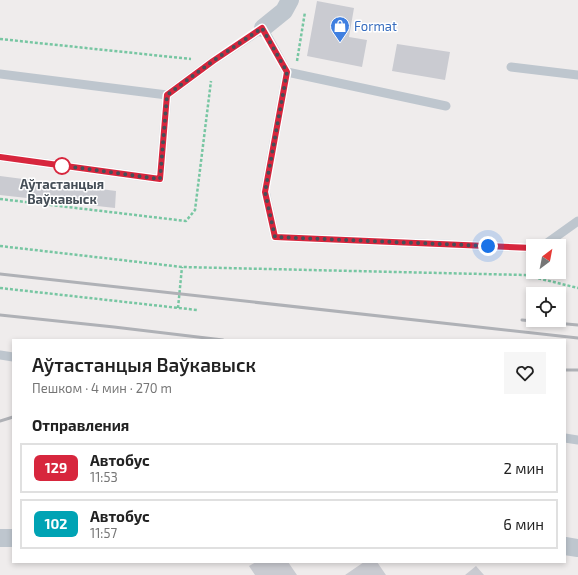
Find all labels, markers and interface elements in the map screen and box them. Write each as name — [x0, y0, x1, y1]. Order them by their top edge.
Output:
shop icon: Format — [329, 15, 351, 43]
place label: Format — [354, 18, 397, 34]
marker: Аўтастанцыя Ваўкавыск — [53, 157, 71, 175]
place label: Аўтастанцыя Ваўкавыск — [20, 176, 104, 207]
your location — [478, 236, 498, 256]
north arrow — [526, 239, 566, 279]
map controls — [526, 239, 566, 327]
button: locate — [526, 287, 566, 327]
button: heart — [504, 352, 546, 394]
text: Аўтастанцыя Ваўкавыск — [32, 353, 256, 376]
text: Пешком · 4 мин · 270 m — [32, 380, 172, 396]
text: Отправления — [32, 416, 129, 434]
text: Автобус — [90, 451, 150, 469]
text: 129 — [45, 459, 67, 476]
text: 2 мин — [503, 459, 544, 477]
text: 11:53 — [90, 469, 118, 485]
text: Автобус — [90, 507, 150, 525]
text: 102 — [44, 515, 68, 532]
text: 6 мин — [503, 515, 544, 533]
text: 11:57 — [90, 525, 117, 541]

